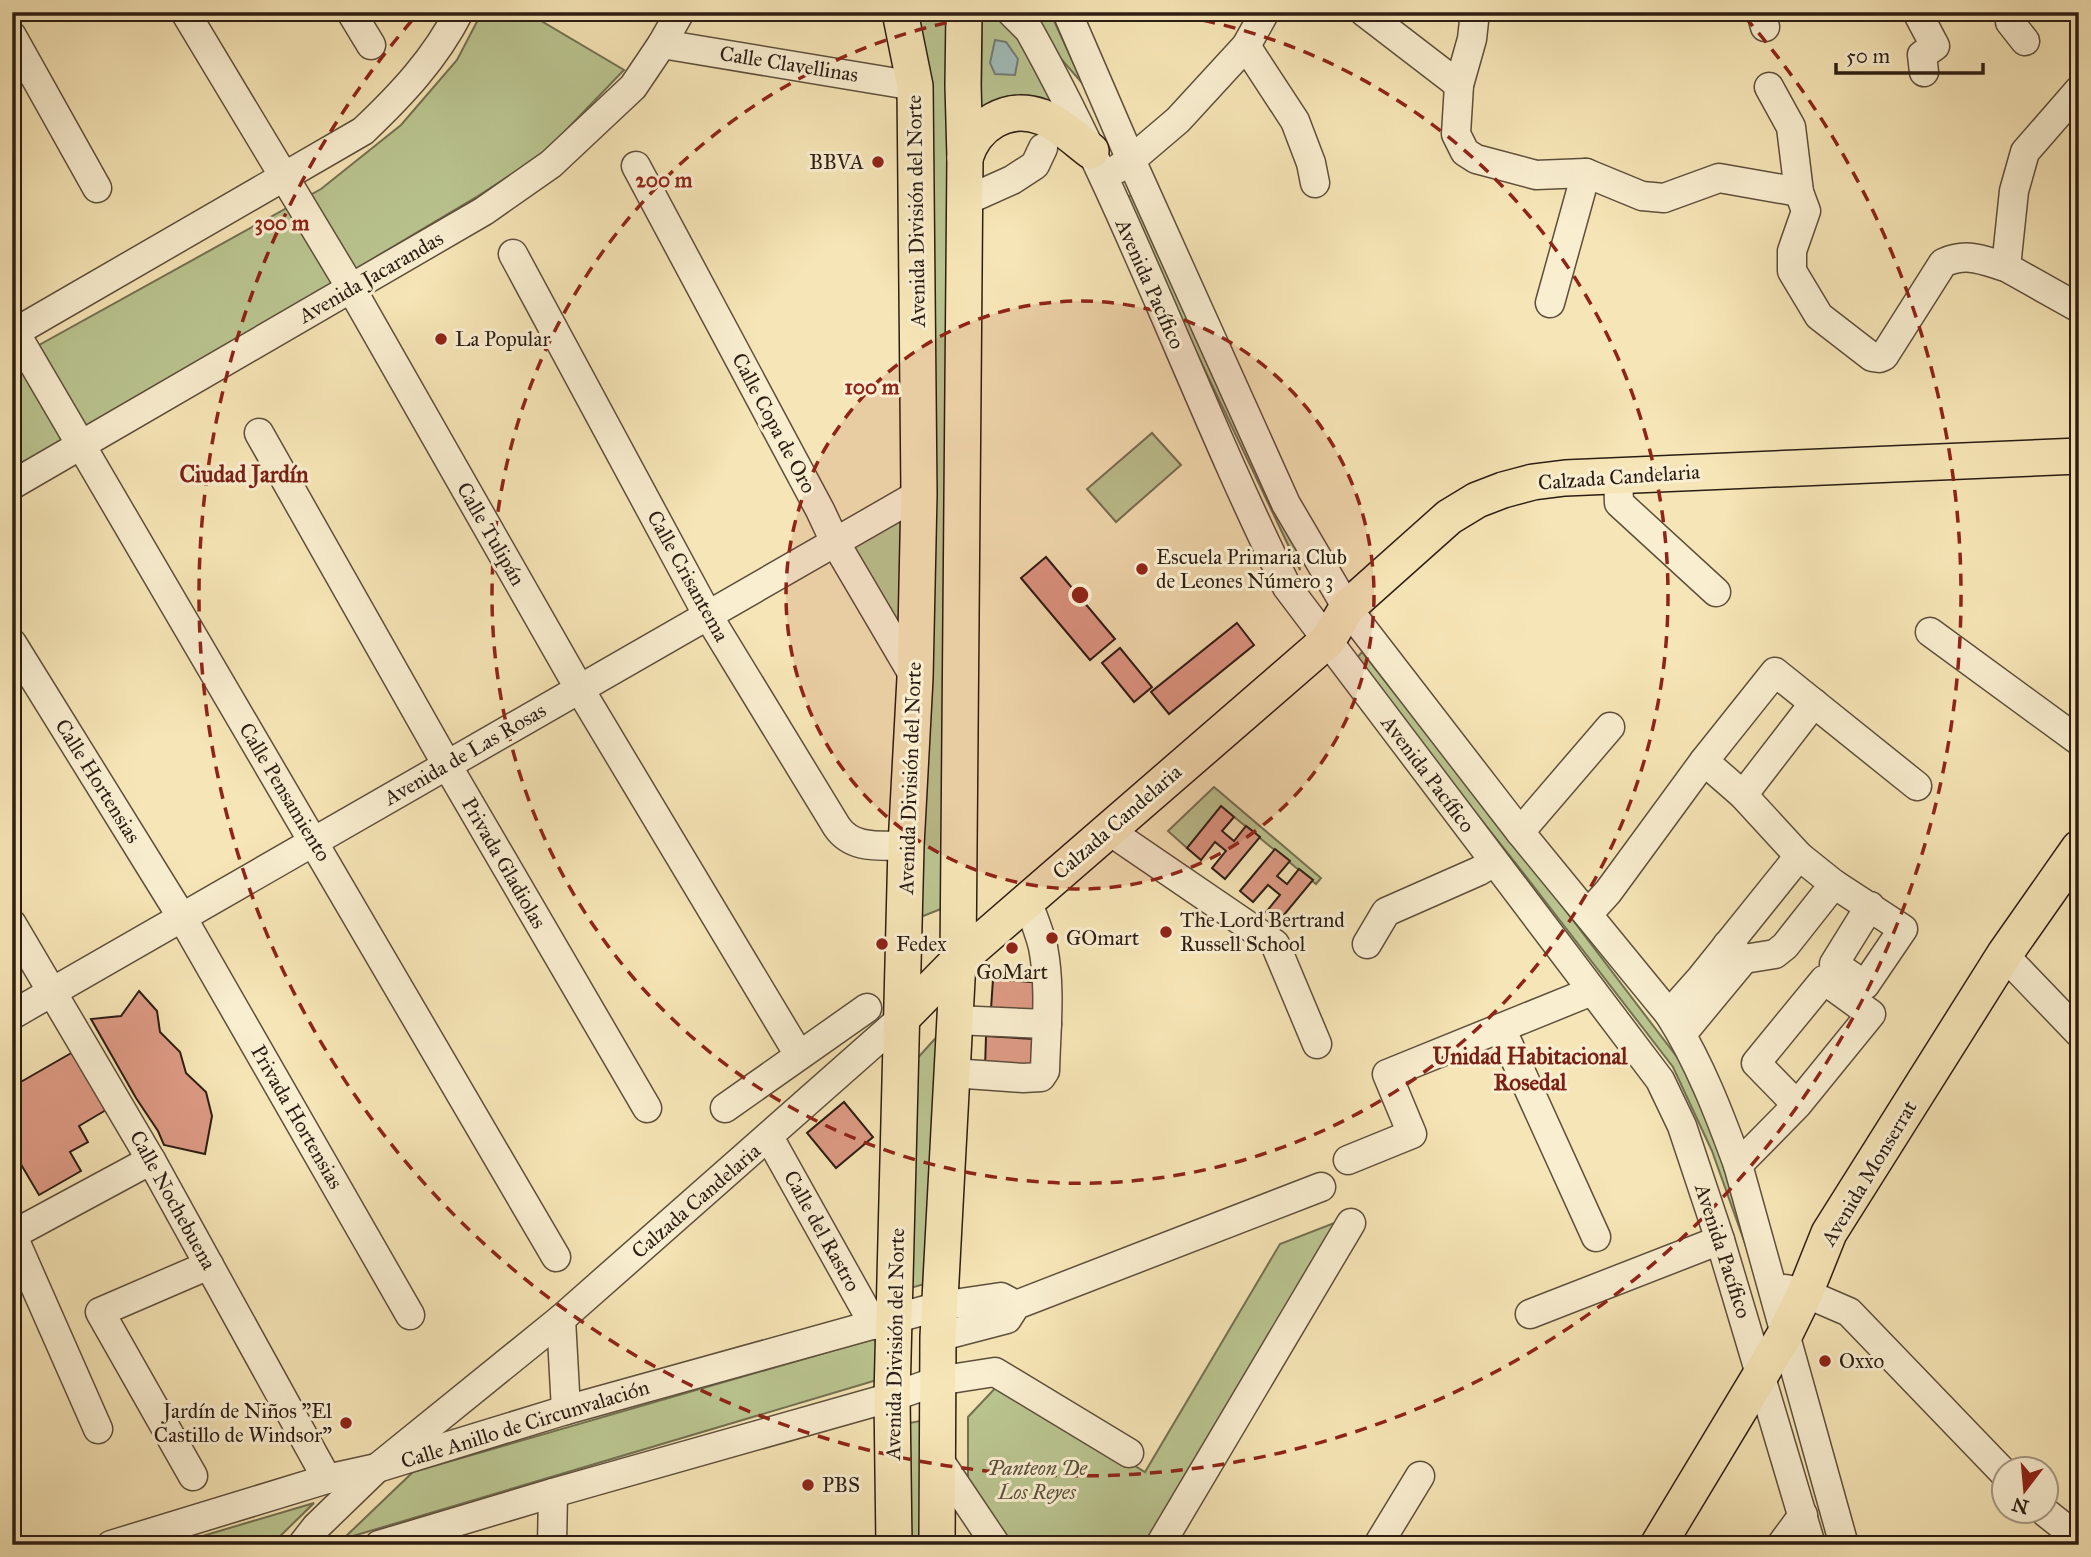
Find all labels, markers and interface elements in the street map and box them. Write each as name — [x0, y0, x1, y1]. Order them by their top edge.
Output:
scale bar — [1836, 32, 1982, 76]
street label: Calle Clavellinas — [718, 40, 860, 88]
text: 50 m — [1846, 43, 1891, 69]
street label: Avenida División del Norte — [901, 94, 931, 328]
place label: BBVA — [809, 149, 864, 175]
marker: BBVA — [870, 154, 886, 170]
text: 200 m — [636, 167, 693, 193]
text: 300 m — [254, 210, 310, 236]
street label: Avenida Pacífico — [1109, 214, 1190, 353]
street label: Avenida Jacarandas — [293, 225, 448, 329]
place label: La Popular — [455, 326, 550, 352]
marker: La Popular — [433, 331, 449, 347]
street label: Calle Copa de Oro — [726, 348, 822, 498]
text: 100 m — [845, 374, 900, 400]
street label: Calzada Candelaria — [1537, 458, 1701, 496]
district label: Ciudad Jardín — [179, 460, 309, 489]
street label: Calle Tulipán — [451, 478, 531, 590]
street label: Calle Crisantema — [641, 506, 735, 646]
place label: Escuela Primaria Club de Leones Número 3 — [1156, 544, 1347, 594]
marker: Escuela Primaria Club de Leones Número 3 — [1134, 561, 1150, 577]
centre of rings — [1068, 583, 1092, 607]
street label: Avenida División del Norte — [893, 661, 927, 896]
street label: Avenida de Las Rosas — [378, 697, 551, 811]
street label: Avenida Pacífico — [1375, 710, 1481, 838]
street label: Calle Hortensias — [49, 714, 147, 848]
street label: Calle Pensamiento — [233, 718, 337, 866]
street label: Calzada Candelaria — [1047, 759, 1187, 885]
street label: Privada Gladiolas — [456, 793, 552, 933]
place label: The Lord Bertrand Russell School — [1180, 907, 1345, 957]
marker: The Lord Bertrand Russell School — [1158, 924, 1174, 940]
place label: GOmart — [1066, 925, 1140, 951]
marker: GOmart — [1044, 930, 1060, 946]
place label: Fedex — [896, 931, 947, 957]
marker: Fedex — [874, 936, 890, 952]
marker: GoMart — [1004, 940, 1020, 956]
place label: GoMart — [976, 959, 1048, 985]
street label: Privada Hortensias — [245, 1040, 349, 1194]
district label: Unidad Habitacional Rosedal — [1433, 1042, 1628, 1096]
street label: Avenida Monserrat — [1815, 1095, 1923, 1251]
street label: Calle Nochebuena — [124, 1126, 222, 1274]
street label: Calzada Candelaria — [626, 1138, 766, 1264]
street label: Calle del Rastro — [778, 1166, 866, 1296]
street label: Avenida Pacífico — [1689, 1180, 1757, 1322]
street label: Avenida División del Norte — [880, 1227, 910, 1461]
place label: Oxxo — [1839, 1348, 1884, 1374]
marker: Oxxo — [1817, 1353, 1833, 1369]
street label: Calle Anillo de Circunvalación — [398, 1374, 652, 1474]
place label: Jardín de Niños "El Castillo de Windsor" — [154, 1398, 332, 1448]
marker: Jardín de Niños "El Castillo de Windsor" — [338, 1415, 354, 1431]
park label: Panteon De Los Reyes — [987, 1455, 1088, 1505]
north arrow — [1990, 1456, 2060, 1526]
place label: PBS — [822, 1472, 860, 1498]
marker: PBS — [800, 1477, 816, 1493]
text: N — [2010, 1493, 2031, 1519]

